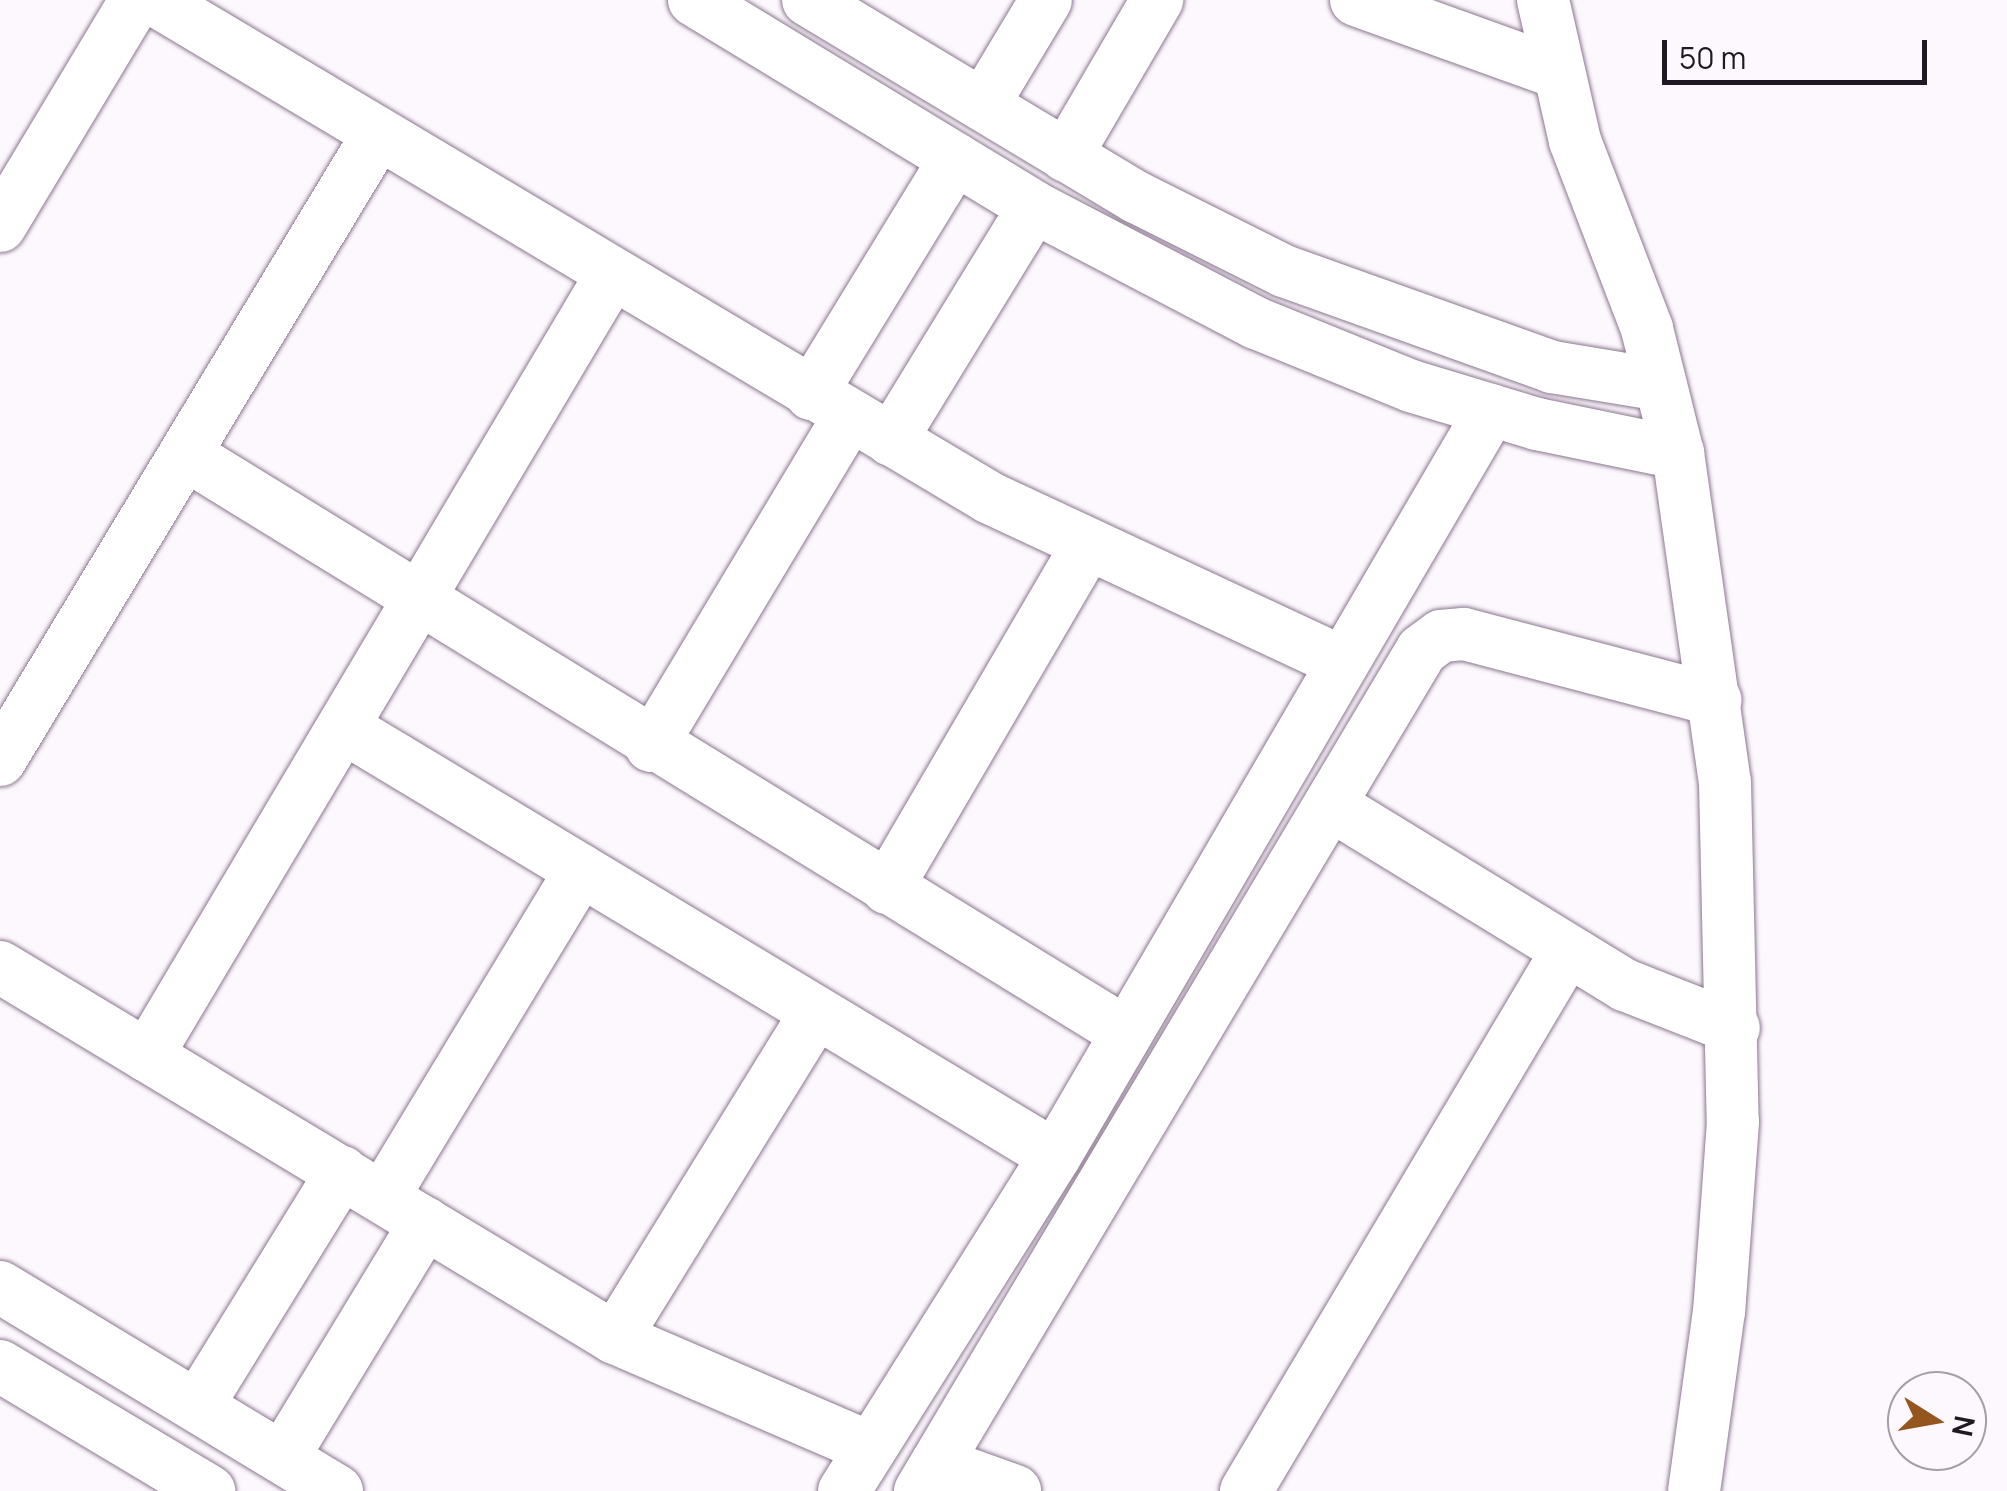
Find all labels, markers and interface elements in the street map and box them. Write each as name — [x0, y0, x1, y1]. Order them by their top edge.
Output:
scale bar — [1667, 20, 1932, 82]
text: 50 m — [1679, 37, 1746, 78]
north arrow — [1887, 1371, 1987, 1471]
text: N — [1944, 1413, 1985, 1440]

